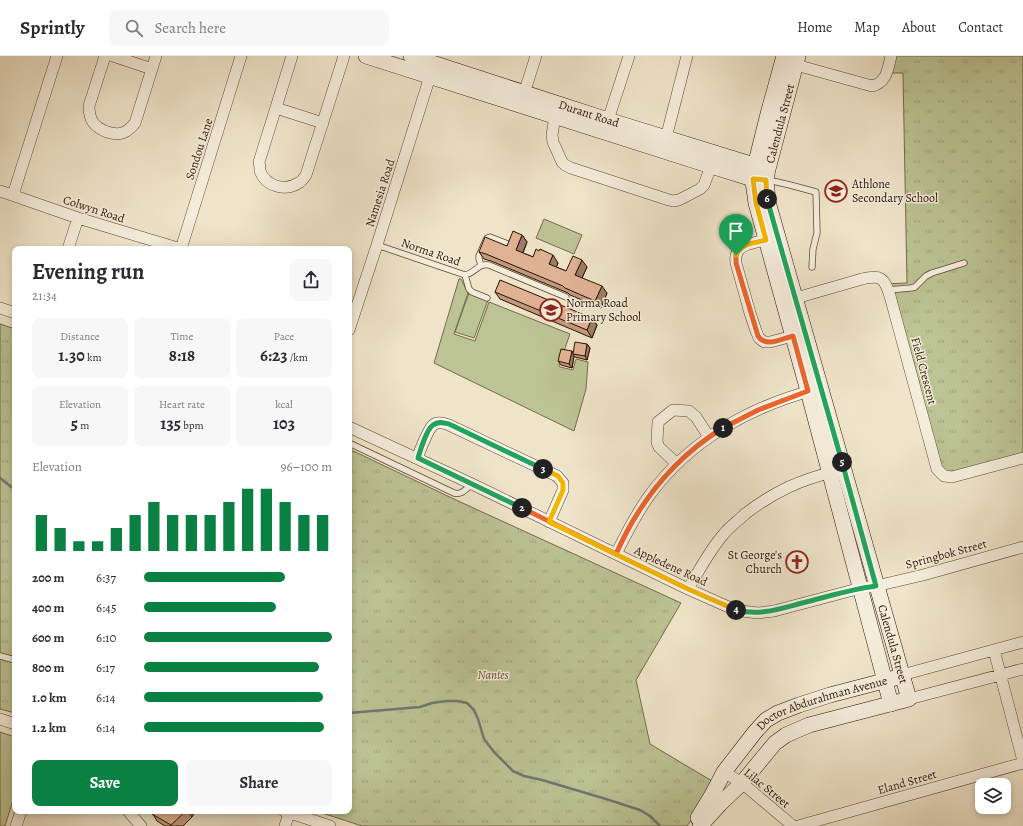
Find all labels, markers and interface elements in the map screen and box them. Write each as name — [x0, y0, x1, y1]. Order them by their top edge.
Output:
search box — [109, 10, 389, 46]
text: Sprintly — [20, 15, 85, 41]
icon: search — [123, 17, 145, 39]
text: Search here — [155, 18, 226, 38]
text: Home — [797, 18, 832, 37]
text: Map — [854, 18, 880, 37]
text: About — [902, 18, 936, 37]
text: Contact — [958, 18, 1003, 37]
street label: Calendula Street — [762, 82, 798, 165]
street label: Durant Road — [556, 96, 622, 131]
street label: Sondou Lane — [182, 116, 216, 182]
street label: Namesia Road — [361, 156, 399, 229]
place label: Athlone Secondary School — [851, 176, 938, 206]
school or university icon: Athlone Secondary School — [823, 178, 849, 204]
pin: 6 — [757, 189, 777, 209]
text: 6 — [764, 191, 770, 206]
street label: Colwyn Road — [61, 192, 127, 227]
pin — [719, 214, 753, 255]
icon: arrive — [725, 220, 747, 242]
street label: Norma Road — [399, 234, 463, 270]
text: Evening run — [32, 257, 144, 287]
button: share — [290, 259, 332, 301]
text: 21:34 — [32, 287, 57, 304]
place label: Norma Road Primary School — [566, 295, 641, 325]
school or university icon: Norma Road Primary School — [538, 297, 564, 323]
text: Distance — [60, 329, 100, 344]
text: Time — [171, 329, 193, 344]
text: Pace — [274, 329, 294, 344]
street label: Field Crescent — [907, 336, 941, 407]
text: 1.30 — [58, 344, 85, 367]
text: 8:18 — [169, 344, 195, 367]
text: 6:23 — [260, 344, 288, 367]
text: km — [85, 350, 102, 365]
text: /km — [288, 350, 308, 365]
text: Elevation — [59, 397, 101, 412]
text: Heart rate — [159, 397, 205, 412]
text: kcal — [275, 397, 293, 412]
text: 5 — [71, 412, 78, 435]
text: 135 — [160, 412, 181, 435]
text: 103 — [273, 412, 295, 435]
text: m — [78, 418, 89, 433]
text: bpm — [181, 418, 204, 433]
pin: 1 — [713, 418, 733, 438]
text: 1 — [721, 420, 725, 435]
pin: 5 — [832, 452, 852, 472]
text: 5 — [840, 454, 844, 469]
text: Elevation — [32, 458, 82, 475]
text: 96–100 m — [280, 458, 332, 475]
pin: 3 — [533, 459, 553, 479]
text: 3 — [541, 461, 545, 476]
pin: 2 — [512, 498, 532, 518]
text: 2 — [519, 500, 525, 515]
street label: Springbok Street — [904, 535, 988, 572]
street label: Appledene Road — [631, 542, 711, 590]
place label: St George's Church — [728, 547, 783, 577]
church icon: St George's Church — [784, 549, 810, 575]
text: 200 m — [32, 569, 65, 586]
text: 6:37 — [96, 569, 116, 586]
text: 400 m — [32, 599, 64, 616]
text: 6:45 — [96, 599, 117, 616]
pin: 4 — [726, 600, 746, 620]
text: 4 — [733, 602, 739, 617]
street label: Calendula Street — [874, 603, 912, 685]
text: 600 m — [32, 629, 64, 646]
text: 6:10 — [96, 629, 116, 646]
text: 800 m — [32, 659, 64, 676]
text: 6:17 — [96, 659, 115, 676]
park label: Nantes — [477, 667, 509, 683]
street label: Doctor Abdurahman Avenue — [752, 672, 889, 734]
text: 1.0 km — [32, 689, 67, 706]
text: 6:14 — [96, 689, 115, 706]
text: 1.2 km — [32, 719, 66, 736]
text: 6:14 — [96, 719, 115, 736]
button: Save — [32, 760, 178, 806]
button: Share — [186, 760, 332, 806]
street label: Lilac Street — [741, 764, 793, 812]
street label: Eland Street — [876, 766, 938, 798]
map controls — [975, 778, 1011, 814]
button: layers — [975, 778, 1011, 814]

